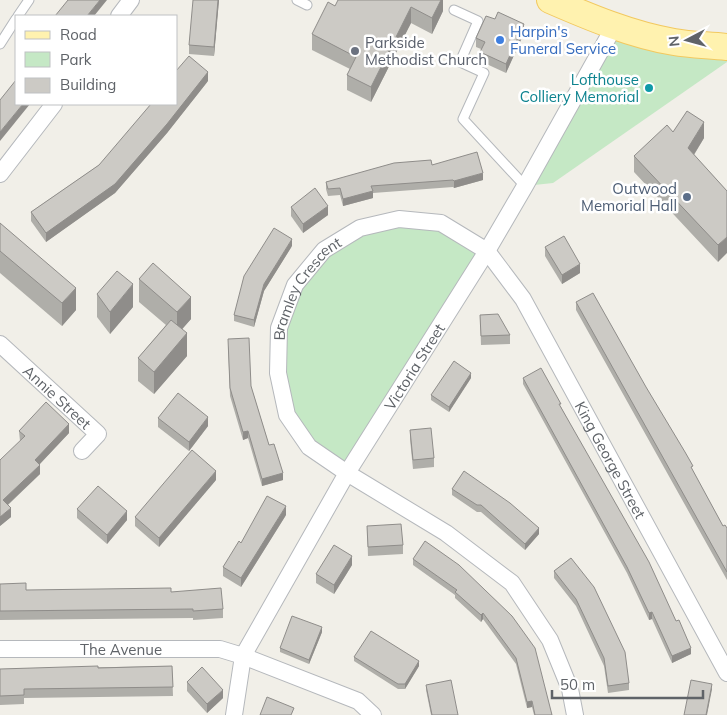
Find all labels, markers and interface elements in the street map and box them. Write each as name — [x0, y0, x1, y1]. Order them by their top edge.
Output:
legend — [15, 15, 178, 105]
north arrow — [662, 15, 712, 65]
place label: Harpin's Funeral Service — [510, 22, 616, 58]
text: Road — [60, 25, 97, 44]
place label: Parkside Methodist Church — [365, 33, 487, 69]
marker: Harpin's Funeral Service — [494, 34, 506, 46]
text: N — [665, 35, 684, 48]
marker: Parkside Methodist Church — [349, 45, 361, 57]
text: Park — [60, 50, 92, 69]
place label: Lofthouse Colliery Memorial — [520, 70, 639, 106]
text: Building — [60, 75, 116, 94]
marker: Lofthouse Colliery Memorial — [643, 82, 655, 94]
place label: Outwood Memorial Hall — [581, 179, 677, 215]
marker: Outwood Memorial Hall — [681, 191, 693, 203]
street label: Bramley Crescent — [269, 232, 345, 341]
street label: Victoria Street — [380, 320, 449, 413]
street label: Annie Street — [19, 361, 95, 433]
street label: King George Street — [571, 398, 650, 522]
street label: The Avenue — [80, 640, 162, 659]
scale bar — [552, 668, 703, 700]
text: 50 m — [560, 675, 595, 694]

